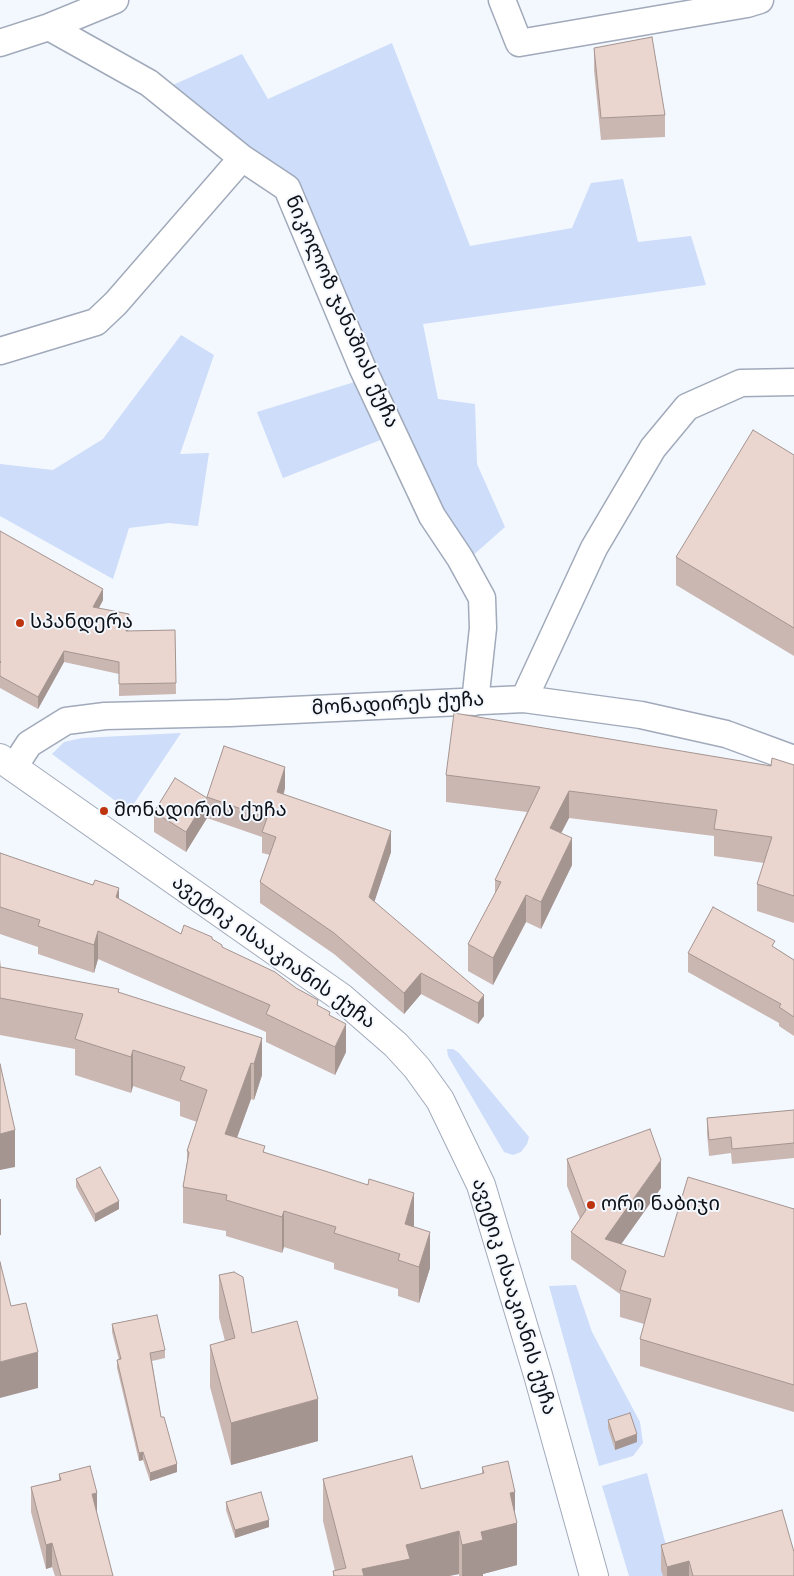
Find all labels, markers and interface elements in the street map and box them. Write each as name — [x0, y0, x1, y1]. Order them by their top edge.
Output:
street label: ნიკოლოზ ჯანაშიას ქუჩა — [279, 192, 403, 432]
place label: სპანდერა — [30, 611, 133, 635]
marker: სპანდერა — [14, 617, 26, 629]
street label: მონადირეს ქუჩა — [311, 689, 485, 721]
place label: მონადირის ქუჩა — [114, 799, 287, 823]
marker: მონადირის ქუჩა — [98, 805, 110, 817]
street label: ავეტიკ ისააკიანის ქუჩა — [167, 871, 379, 1035]
street label: ავეტიკ ისააკიანის ქუჩა — [466, 1176, 560, 1418]
place label: ორი ნაბიჯი — [601, 1193, 720, 1217]
marker: ორი ნაბიჯი — [585, 1199, 597, 1211]

